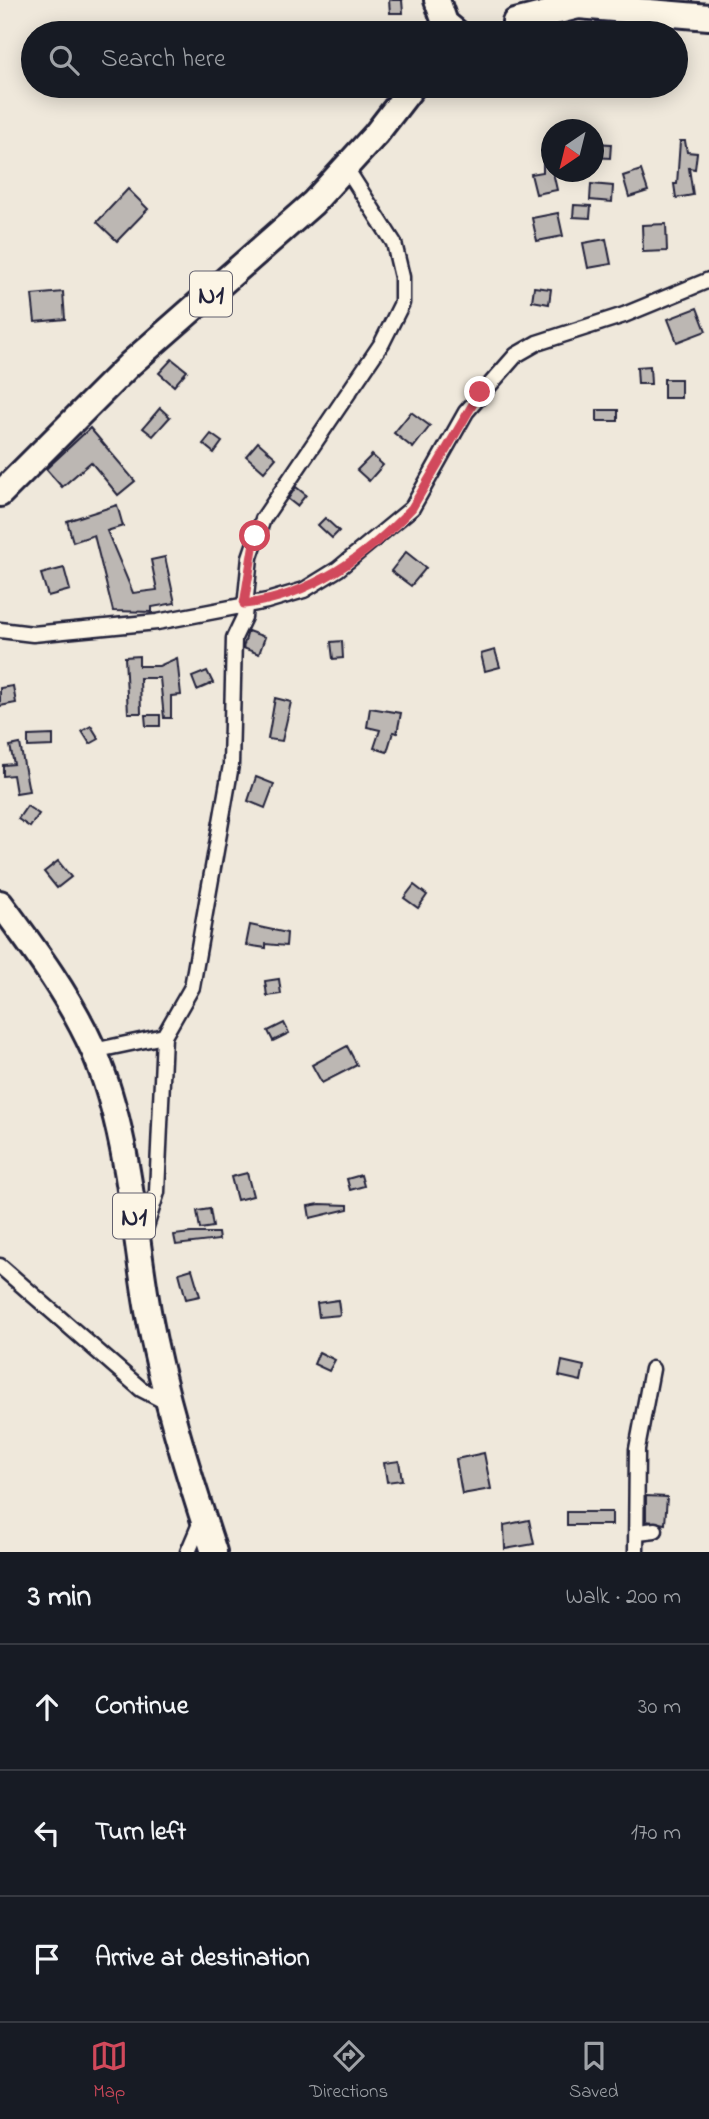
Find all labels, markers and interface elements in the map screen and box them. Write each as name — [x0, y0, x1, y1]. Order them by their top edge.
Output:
search box — [21, 21, 688, 98]
icon: search — [45, 41, 83, 79]
text: Search here — [101, 41, 226, 79]
north arrow — [541, 119, 604, 182]
road number: N1 — [190, 272, 232, 316]
route end — [464, 376, 495, 407]
route start — [239, 520, 270, 551]
road number: N1 — [113, 1194, 155, 1238]
text: 3 min — [28, 1576, 91, 1620]
text: Walk · 200 m — [566, 1581, 681, 1614]
icon: ahead — [28, 1688, 66, 1726]
text: Continue — [95, 1688, 188, 1726]
text: 30 m — [638, 1691, 681, 1724]
icon: left — [28, 1814, 66, 1852]
text: Turn left — [95, 1814, 186, 1852]
text: 170 m — [631, 1817, 681, 1850]
icon: arrive — [28, 1940, 66, 1978]
text: Arrive at destination — [95, 1940, 310, 1978]
tab: Map — [90, 2037, 128, 2106]
tab: Directions — [309, 2037, 388, 2106]
tab: Saved — [569, 2037, 619, 2106]

